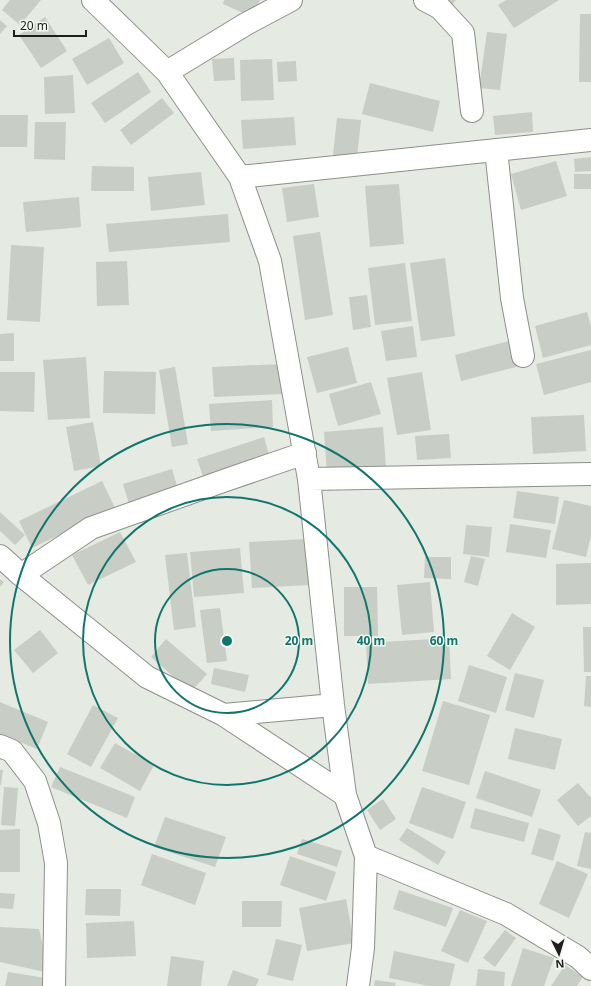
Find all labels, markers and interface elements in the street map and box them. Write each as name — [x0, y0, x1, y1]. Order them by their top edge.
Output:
scale bar — [14, 12, 86, 38]
text: 20 m — [20, 17, 48, 34]
text: 20 m — [285, 632, 313, 649]
text: 40 m — [357, 632, 385, 649]
text: 60 m — [430, 632, 458, 649]
centre of rings — [220, 634, 234, 648]
north arrow — [539, 934, 579, 974]
text: N — [555, 957, 565, 972]

